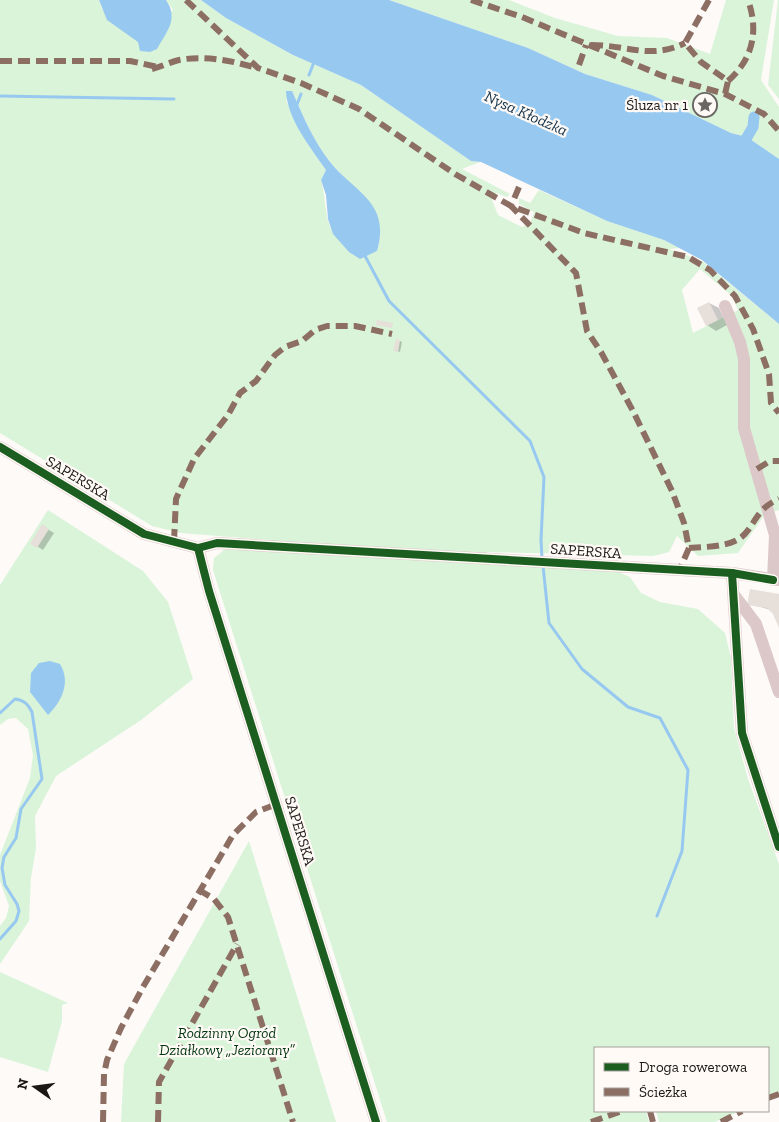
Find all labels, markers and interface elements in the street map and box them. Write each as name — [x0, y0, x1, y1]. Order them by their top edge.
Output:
water label: Nysa Kłodzka — [482, 86, 570, 140]
place icon: Śluza nr 1 — [692, 92, 718, 118]
place label: Śluza nr 1 — [626, 96, 688, 114]
street label: SAPERSKA — [43, 452, 113, 504]
street label: SAPERSKA — [550, 540, 622, 562]
street label: SAPERSKA — [281, 794, 319, 868]
park label: Rodzinny Ogród Działkowy „Jeziorany” — [159, 1024, 295, 1059]
legend — [594, 1047, 769, 1112]
text: Droga rowerowa — [639, 1058, 747, 1076]
north arrow — [10, 1062, 60, 1112]
text: N — [13, 1076, 32, 1091]
text: Ścieżka — [639, 1083, 687, 1101]

